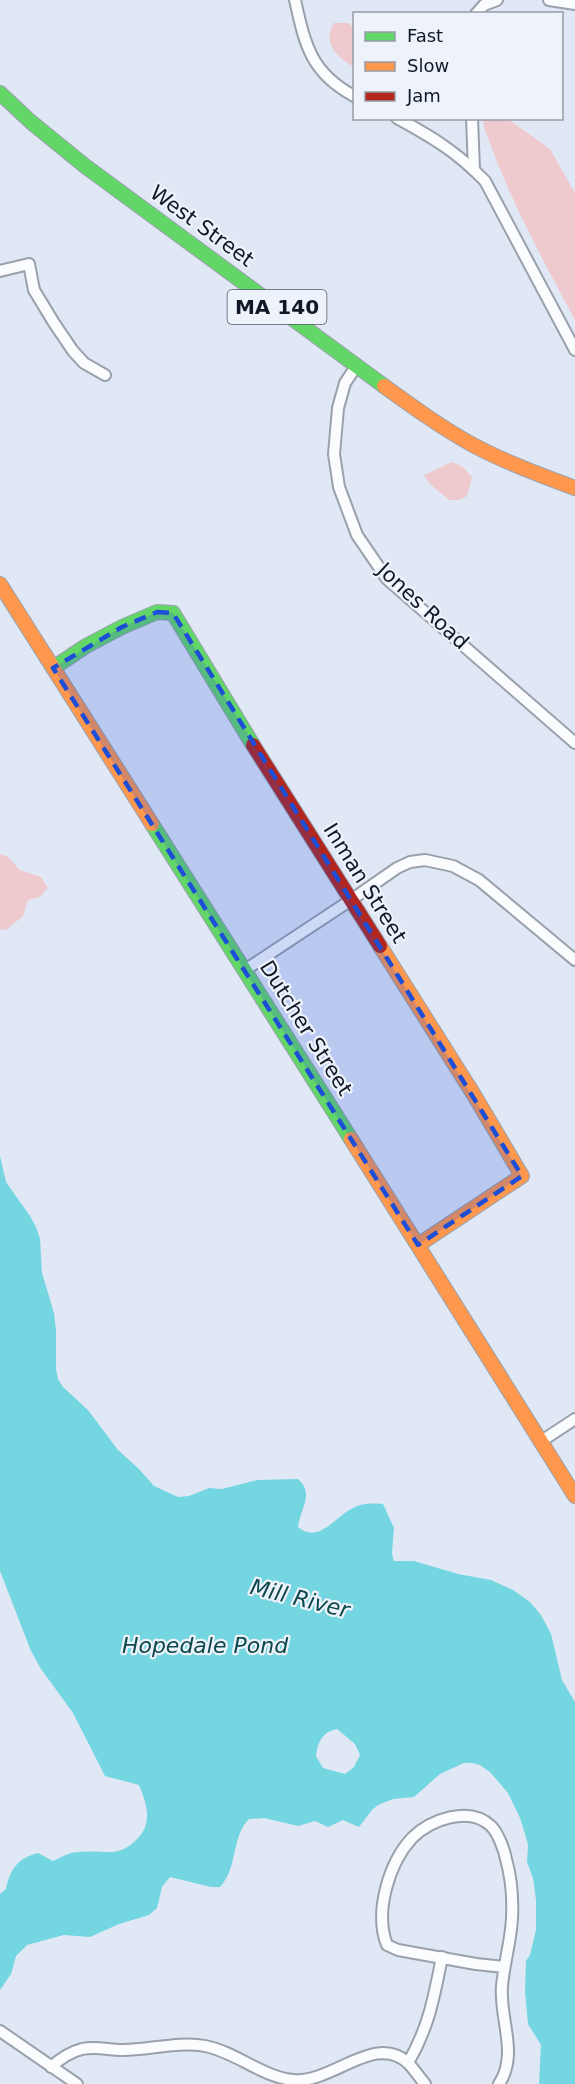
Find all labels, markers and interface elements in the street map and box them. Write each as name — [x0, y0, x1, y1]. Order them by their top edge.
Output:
legend — [353, 12, 563, 120]
text: Fast — [407, 25, 443, 46]
text: Slow — [407, 55, 449, 76]
text: Jam — [406, 85, 441, 106]
street label: West Street — [146, 180, 258, 272]
road number: MA 140 — [228, 290, 326, 324]
street label: Jones Road — [371, 556, 473, 654]
street label: Inman Street — [319, 819, 411, 947]
street label: Dutcher Street — [255, 956, 357, 1100]
water label: Mill River — [248, 1574, 354, 1623]
water label: Hopedale Pond — [122, 1633, 289, 1658]

